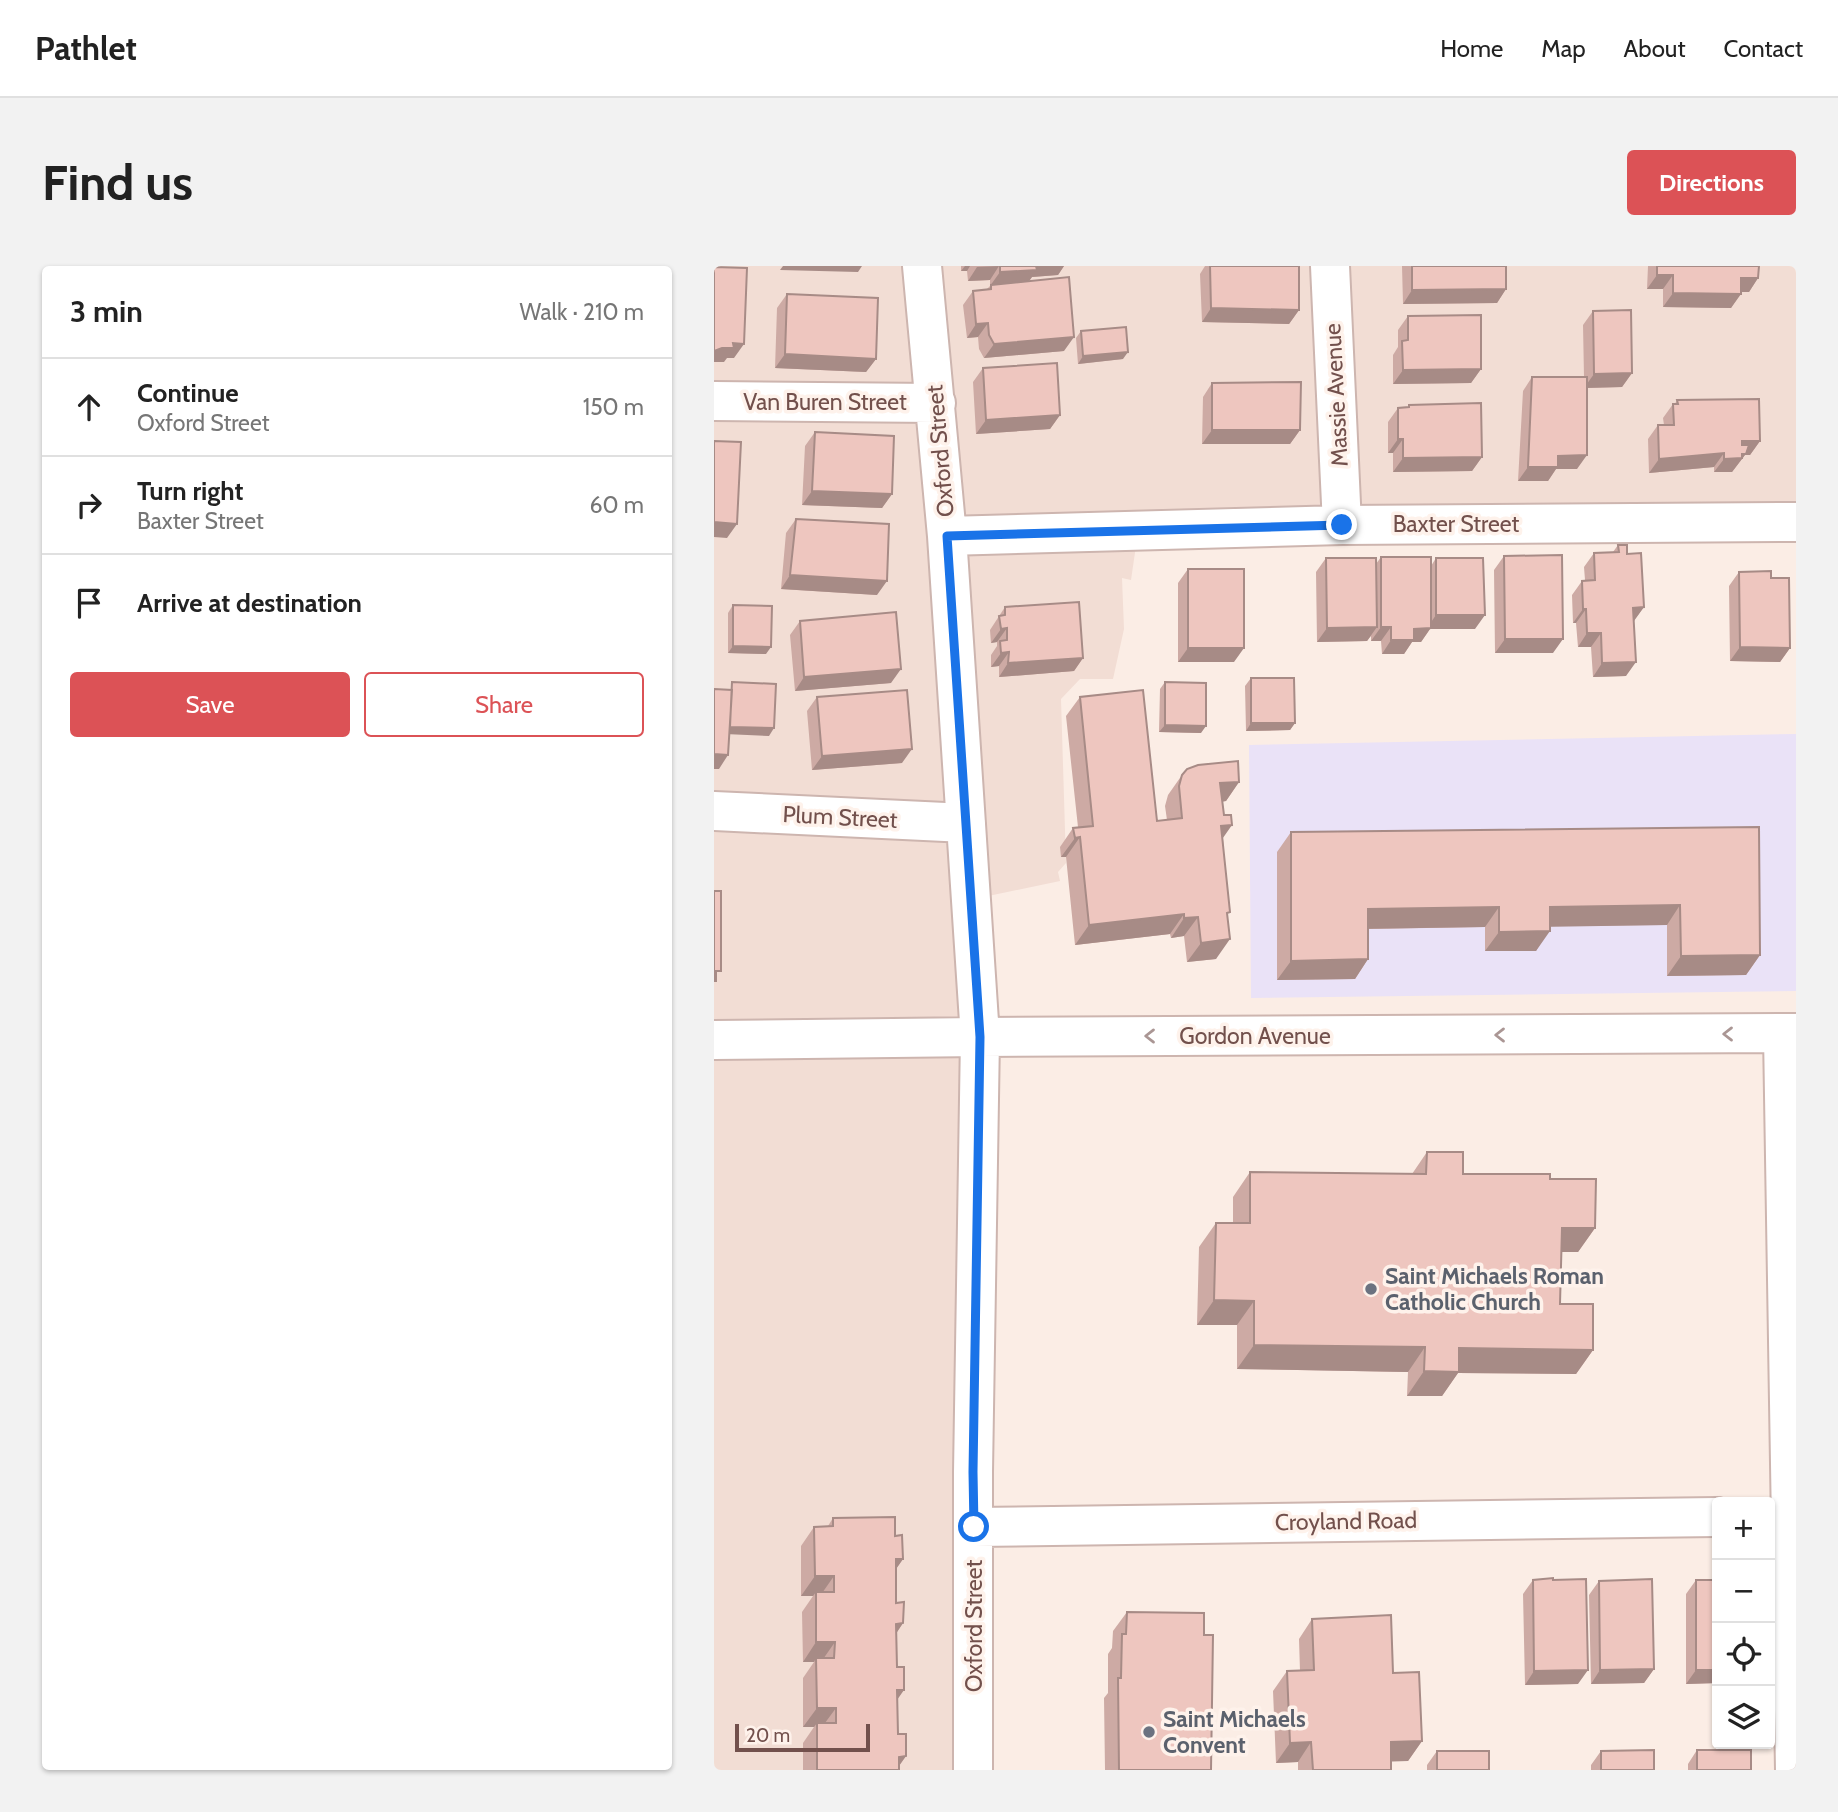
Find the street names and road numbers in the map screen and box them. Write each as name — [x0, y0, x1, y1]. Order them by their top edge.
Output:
street label: Massie Avenue — [1318, 322, 1354, 467]
street label: Oxford Street — [920, 384, 960, 518]
street label: Van Buren Street — [743, 388, 907, 416]
street label: Baxter Street — [1393, 510, 1520, 538]
street label: Plum Street — [782, 800, 898, 834]
street label: Gordon Avenue — [1179, 1022, 1331, 1050]
street label: Croyland Road — [1275, 1506, 1417, 1536]
street label: Oxford Street — [960, 1560, 988, 1692]

